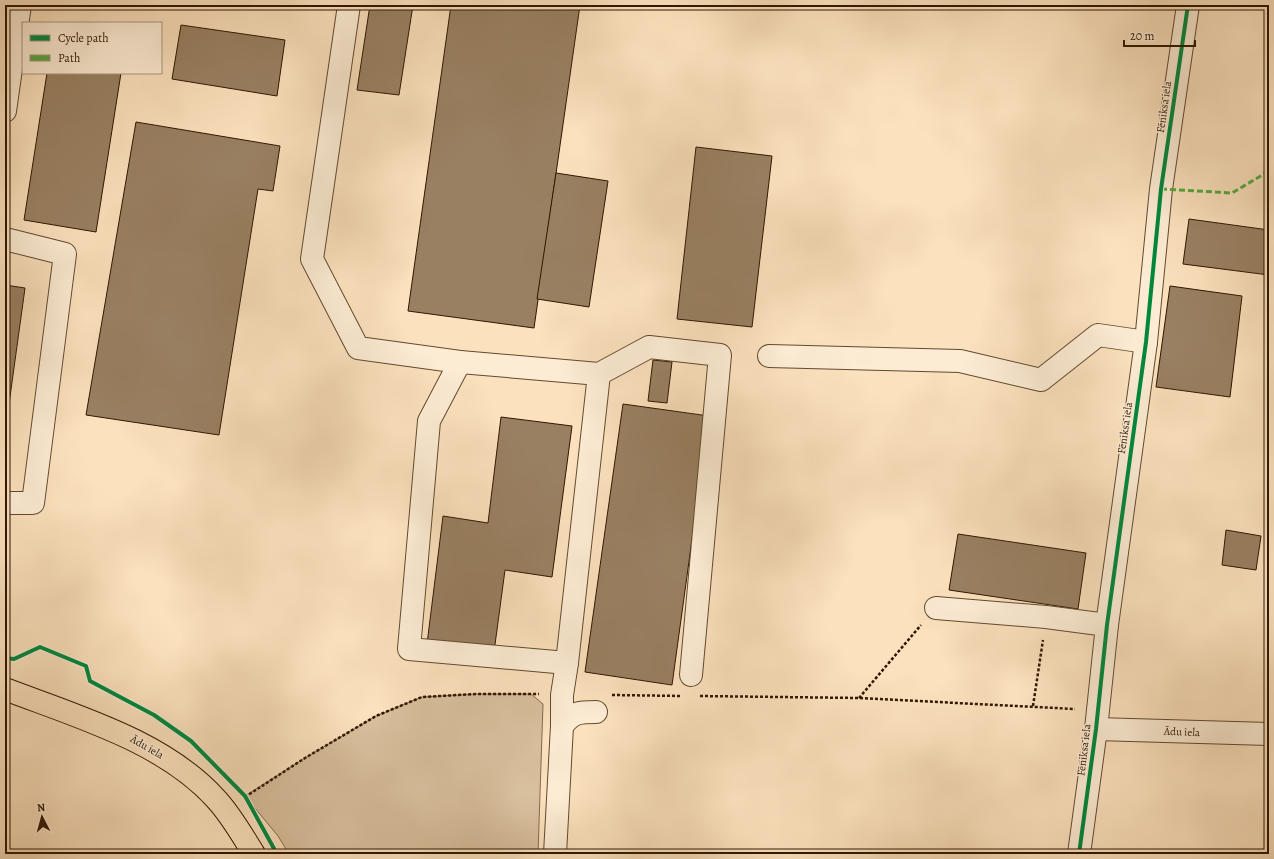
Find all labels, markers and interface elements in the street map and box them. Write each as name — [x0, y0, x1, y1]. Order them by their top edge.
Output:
legend — [22, 22, 162, 74]
scale bar — [1124, 22, 1195, 48]
text: 20 m — [1130, 28, 1154, 44]
text: Cycle path — [58, 30, 109, 46]
text: Path — [58, 50, 81, 66]
street label: Fēniksa iela — [1153, 79, 1175, 134]
street label: Fēniksa iela — [1114, 400, 1136, 455]
street label: Fēniksa iela — [1073, 722, 1095, 777]
street label: Ādu iela — [1163, 724, 1201, 740]
street label: Ādu iela — [127, 731, 167, 763]
north arrow — [22, 797, 62, 837]
text: N — [36, 800, 46, 815]

